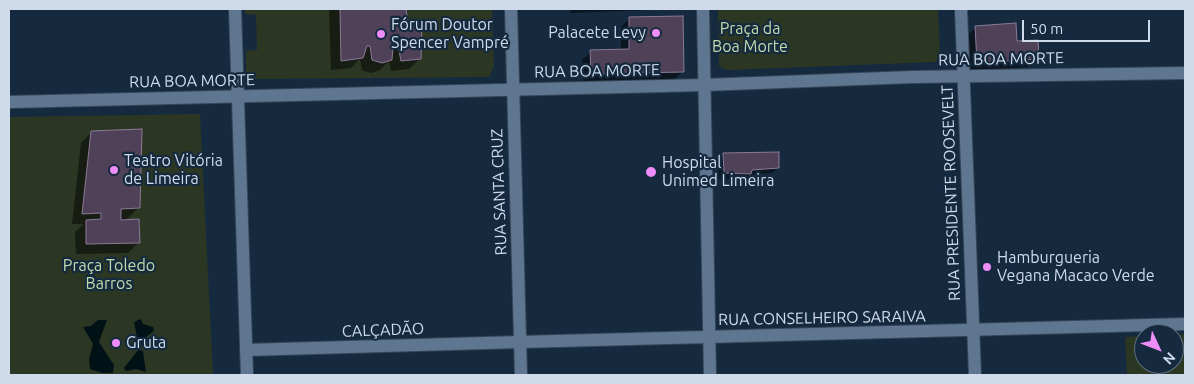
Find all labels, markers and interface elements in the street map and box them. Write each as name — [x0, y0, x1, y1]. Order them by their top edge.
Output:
scale bar — [1024, 10, 1152, 42]
place label: Fórum Doutor Spencer Vampré — [391, 15, 509, 53]
park label: Praça da Boa Morte — [712, 19, 788, 57]
text: 50 m — [1030, 20, 1063, 37]
place label: Palacete Levy — [548, 23, 646, 43]
marker: Palacete Levy — [650, 27, 662, 39]
marker: Fórum Doutor Spencer Vampré — [375, 28, 387, 40]
street label: RUA BOA MORTE — [938, 48, 1064, 70]
street label: RUA BOA MORTE — [534, 60, 660, 82]
street label: RUA BOA MORTE — [129, 70, 255, 92]
street label: RUA PRESIDENTE ROOSEVELT — [938, 85, 964, 301]
street label: RUA SANTA CRUZ — [487, 128, 511, 256]
place label: Teatro Vitória de Limeira — [124, 151, 223, 189]
place label: Hospital Unimed Limeira — [662, 153, 774, 191]
marker: Teatro Vitória de Limeira — [108, 164, 120, 176]
marker: Hospital Unimed Limeira — [644, 165, 658, 179]
place label: Hamburgueria Vegana Macaco Verde — [997, 248, 1155, 286]
park label: Praça Toledo Barros — [63, 256, 155, 294]
marker: Hamburgueria Vegana Macaco Verde — [981, 261, 993, 273]
street label: RUA CONSELHEIRO SARAIVA — [718, 307, 926, 329]
street label: CALÇADÃO — [341, 319, 425, 341]
north arrow — [1134, 324, 1184, 374]
place label: Gruta — [126, 333, 166, 353]
marker: Gruta — [110, 337, 122, 349]
text: N — [1160, 349, 1179, 368]

